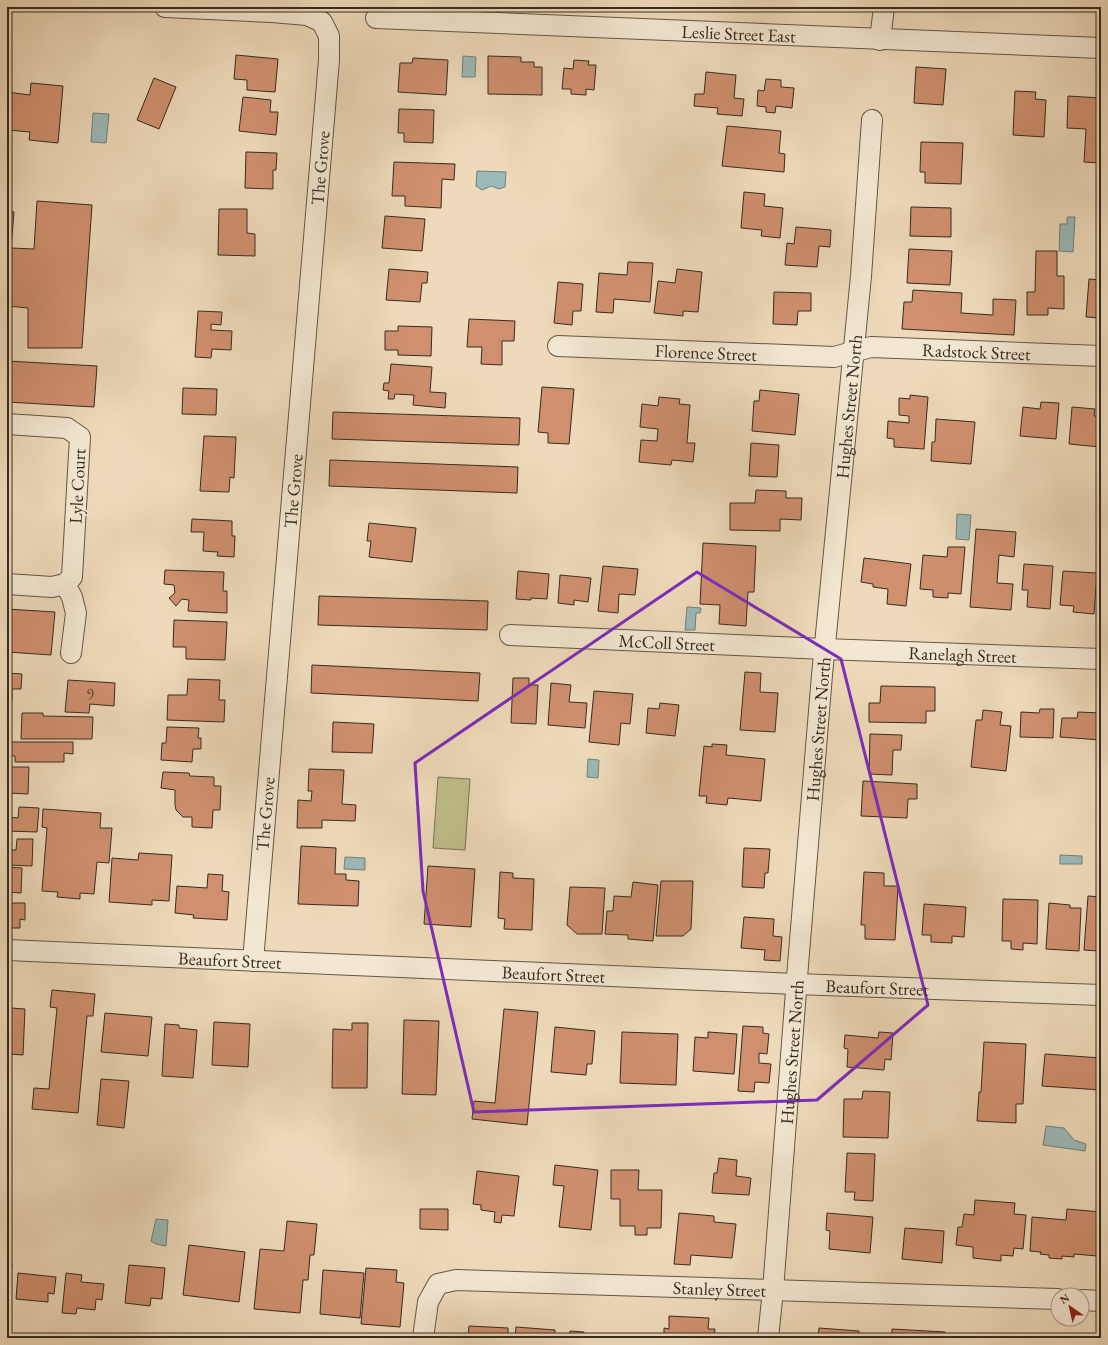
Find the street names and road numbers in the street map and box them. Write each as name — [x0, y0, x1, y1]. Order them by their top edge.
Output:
street label: Leslie Street East — [681, 19, 797, 47]
street label: The Grove — [305, 130, 335, 206]
street label: Hughes Street North — [830, 333, 867, 480]
street label: Florence Street — [654, 338, 758, 365]
street label: Radstock Street — [922, 338, 1031, 365]
street label: Lyle Court — [64, 447, 90, 524]
street label: The Grove — [278, 453, 308, 529]
street label: McColl Street — [618, 628, 716, 656]
street label: Ranelagh Street — [908, 641, 1018, 667]
street label: Hughes Street North — [800, 656, 835, 802]
street label: The Grove — [250, 776, 280, 852]
street label: Beaufort Street — [178, 946, 282, 973]
street label: Beaufort Street — [501, 960, 606, 987]
street label: Beaufort Street — [825, 974, 930, 1000]
street label: Hughes Street North — [774, 979, 808, 1125]
street label: Stanley Street — [673, 1275, 767, 1301]

